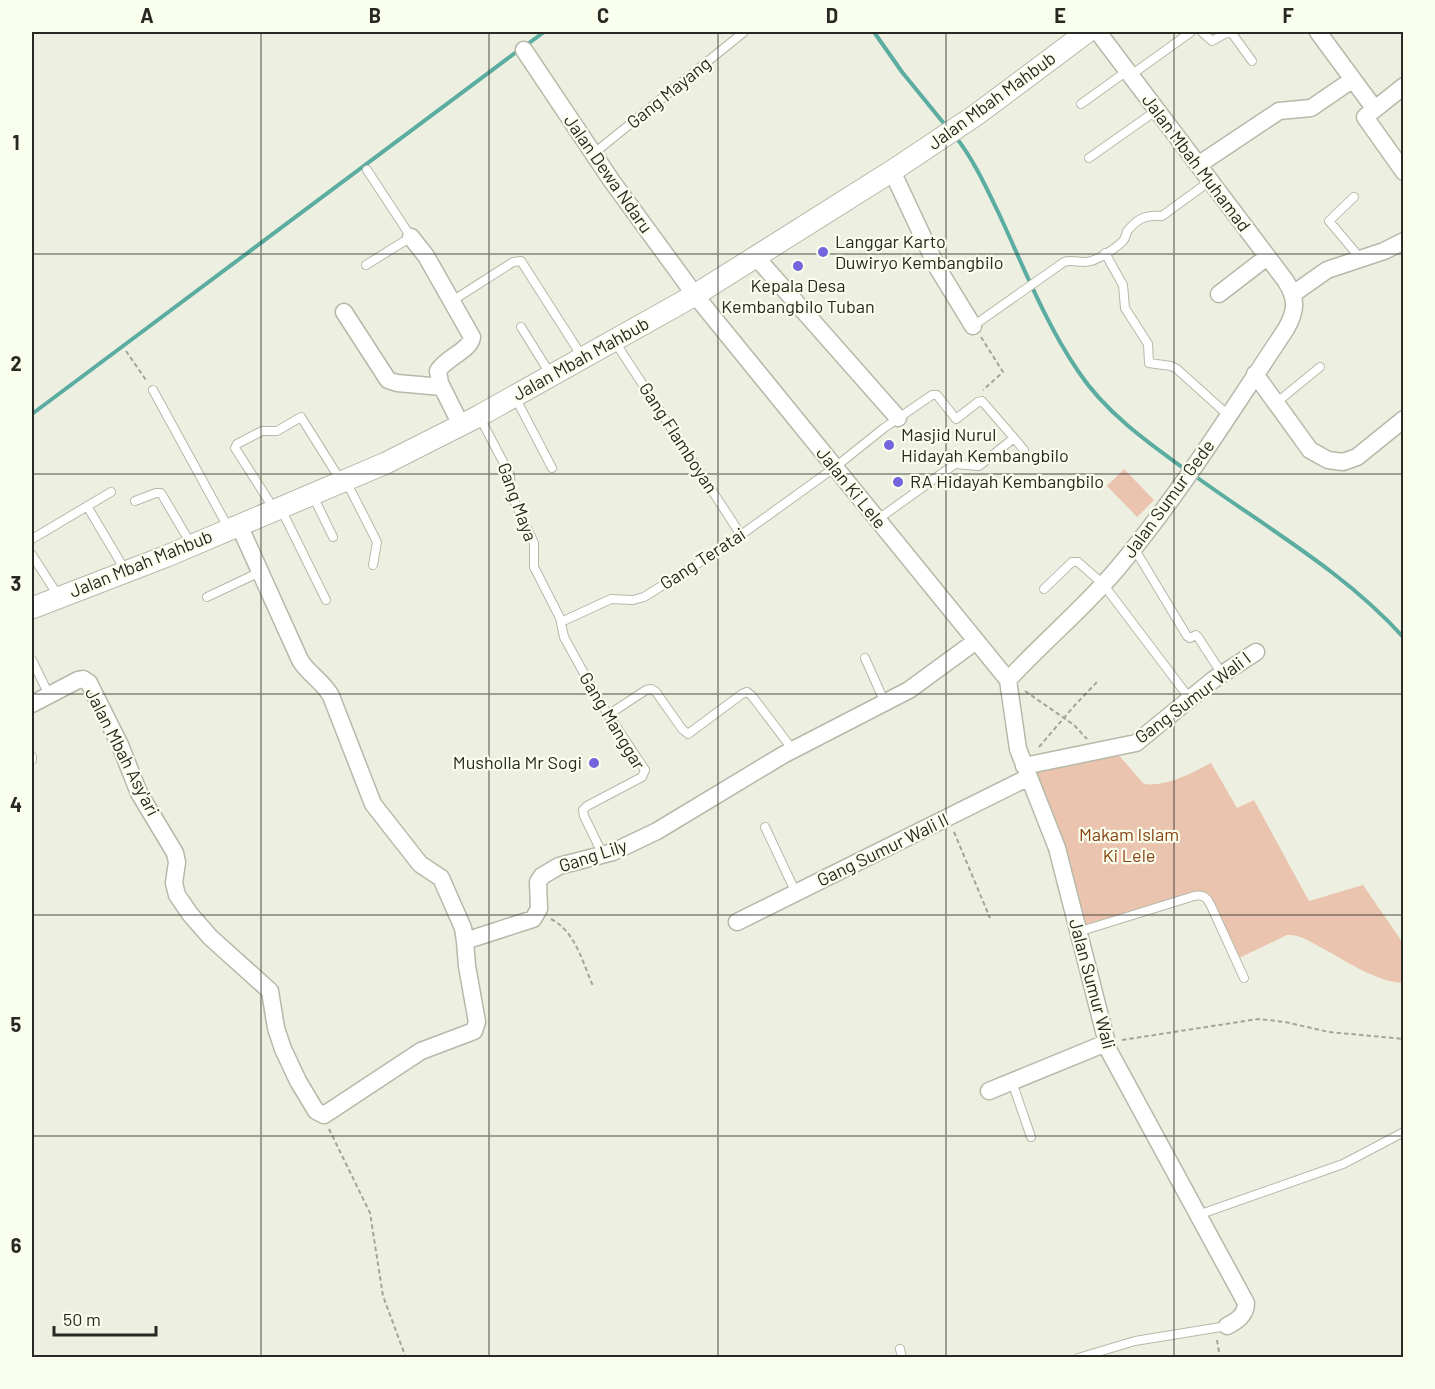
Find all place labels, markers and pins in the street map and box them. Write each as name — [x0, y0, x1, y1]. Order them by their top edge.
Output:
place label: Langgar Karto Duwiryo Kembangbilo — [835, 230, 1003, 273]
marker: Langgar Karto Duwiryo Kembangbilo — [816, 245, 830, 259]
marker: Kepala Desa Kembangbilo Tuban — [791, 259, 805, 273]
place label: Kepala Desa Kembangbilo Tuban — [721, 274, 875, 317]
place label: Masjid Nurul Hidayah Kembangbilo — [901, 423, 1069, 466]
marker: Masjid Nurul Hidayah Kembangbilo — [882, 438, 896, 452]
place label: RA Hidayah Kembangbilo — [910, 470, 1104, 492]
marker: RA Hidayah Kembangbilo — [891, 475, 905, 489]
place label: Musholla Mr Sogi — [453, 751, 582, 773]
marker: Musholla Mr Sogi — [587, 756, 601, 770]

